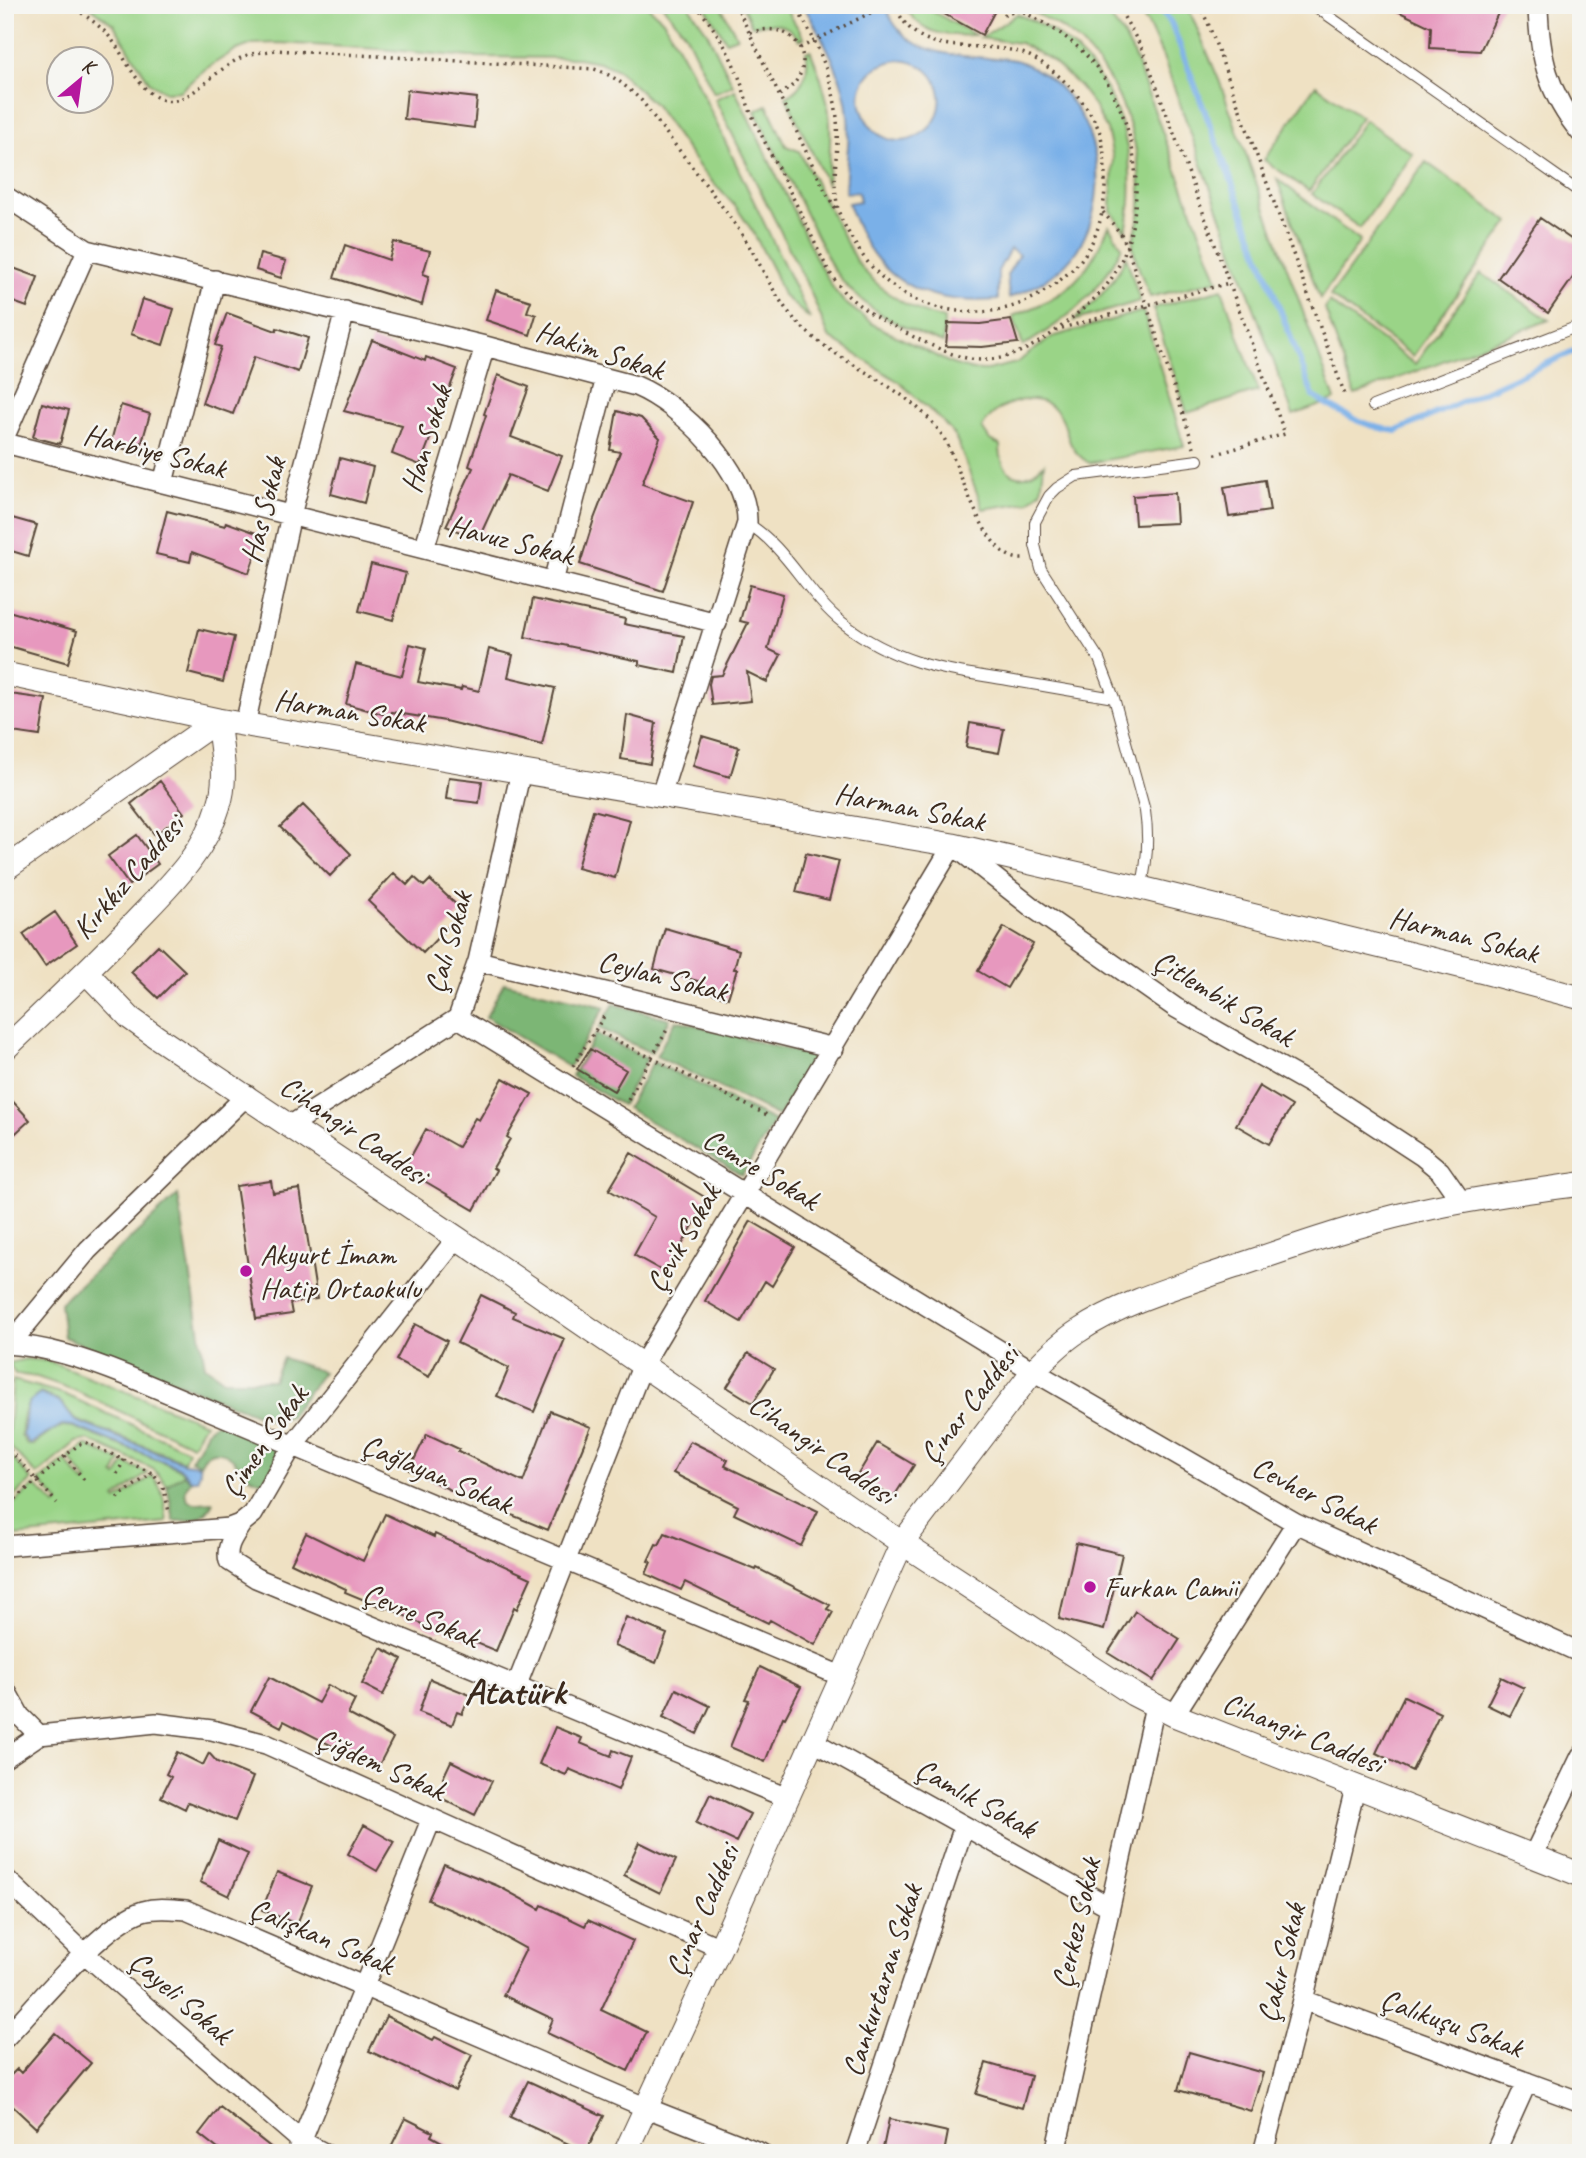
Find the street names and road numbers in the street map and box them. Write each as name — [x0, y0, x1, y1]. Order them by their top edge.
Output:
street label: Hakim Sokak — [531, 311, 671, 389]
street label: Han Sokak — [392, 379, 461, 497]
street label: Harbiye Sokak — [80, 415, 232, 488]
street label: Has Sokak — [232, 452, 295, 566]
street label: Havuz Sokak — [445, 506, 579, 574]
street label: Harman Sokak — [272, 680, 430, 742]
street label: Harman Sokak — [832, 774, 990, 841]
street label: Kırkkız Caddesi — [64, 805, 194, 947]
street label: Çalı Sokak — [415, 885, 481, 997]
street label: Harman Sokak — [1386, 898, 1544, 972]
street label: Çitlembik Sokak — [1147, 941, 1303, 1056]
street label: Ceylan Sokak — [594, 942, 734, 1011]
street label: Cihangir Caddesi — [273, 1067, 438, 1195]
street label: Cemre Sokak — [696, 1120, 828, 1219]
street label: Çevik Sokak — [637, 1176, 730, 1299]
street label: Çınar Caddesi — [911, 1334, 1029, 1471]
street label: Çimen Sokak — [212, 1376, 317, 1504]
street label: Cihangir Caddesi — [741, 1385, 905, 1515]
street label: Çağlayan Sokak — [356, 1425, 520, 1523]
street label: Cevher Sokak — [1246, 1447, 1386, 1544]
street label: Çevre Sokak — [357, 1574, 487, 1657]
street label: Cihangir Caddesi — [1217, 1684, 1392, 1784]
street label: Çiğdem Sokak — [311, 1719, 453, 1810]
street label: Çamlık Sokak — [909, 1749, 1045, 1848]
street label: Çınar Caddesi — [656, 1835, 749, 1982]
street label: Çerkez Sokak — [1043, 1852, 1110, 1992]
street label: Cankurtaran Sokak — [833, 1877, 932, 2081]
street label: Çalışkan Sokak — [244, 1889, 402, 1984]
street label: Çakır Sokak — [1248, 1898, 1315, 2026]
street label: Çayeli Sokak — [122, 1942, 242, 2053]
street label: Çalıkuşu Sokak — [1376, 1980, 1530, 2067]

